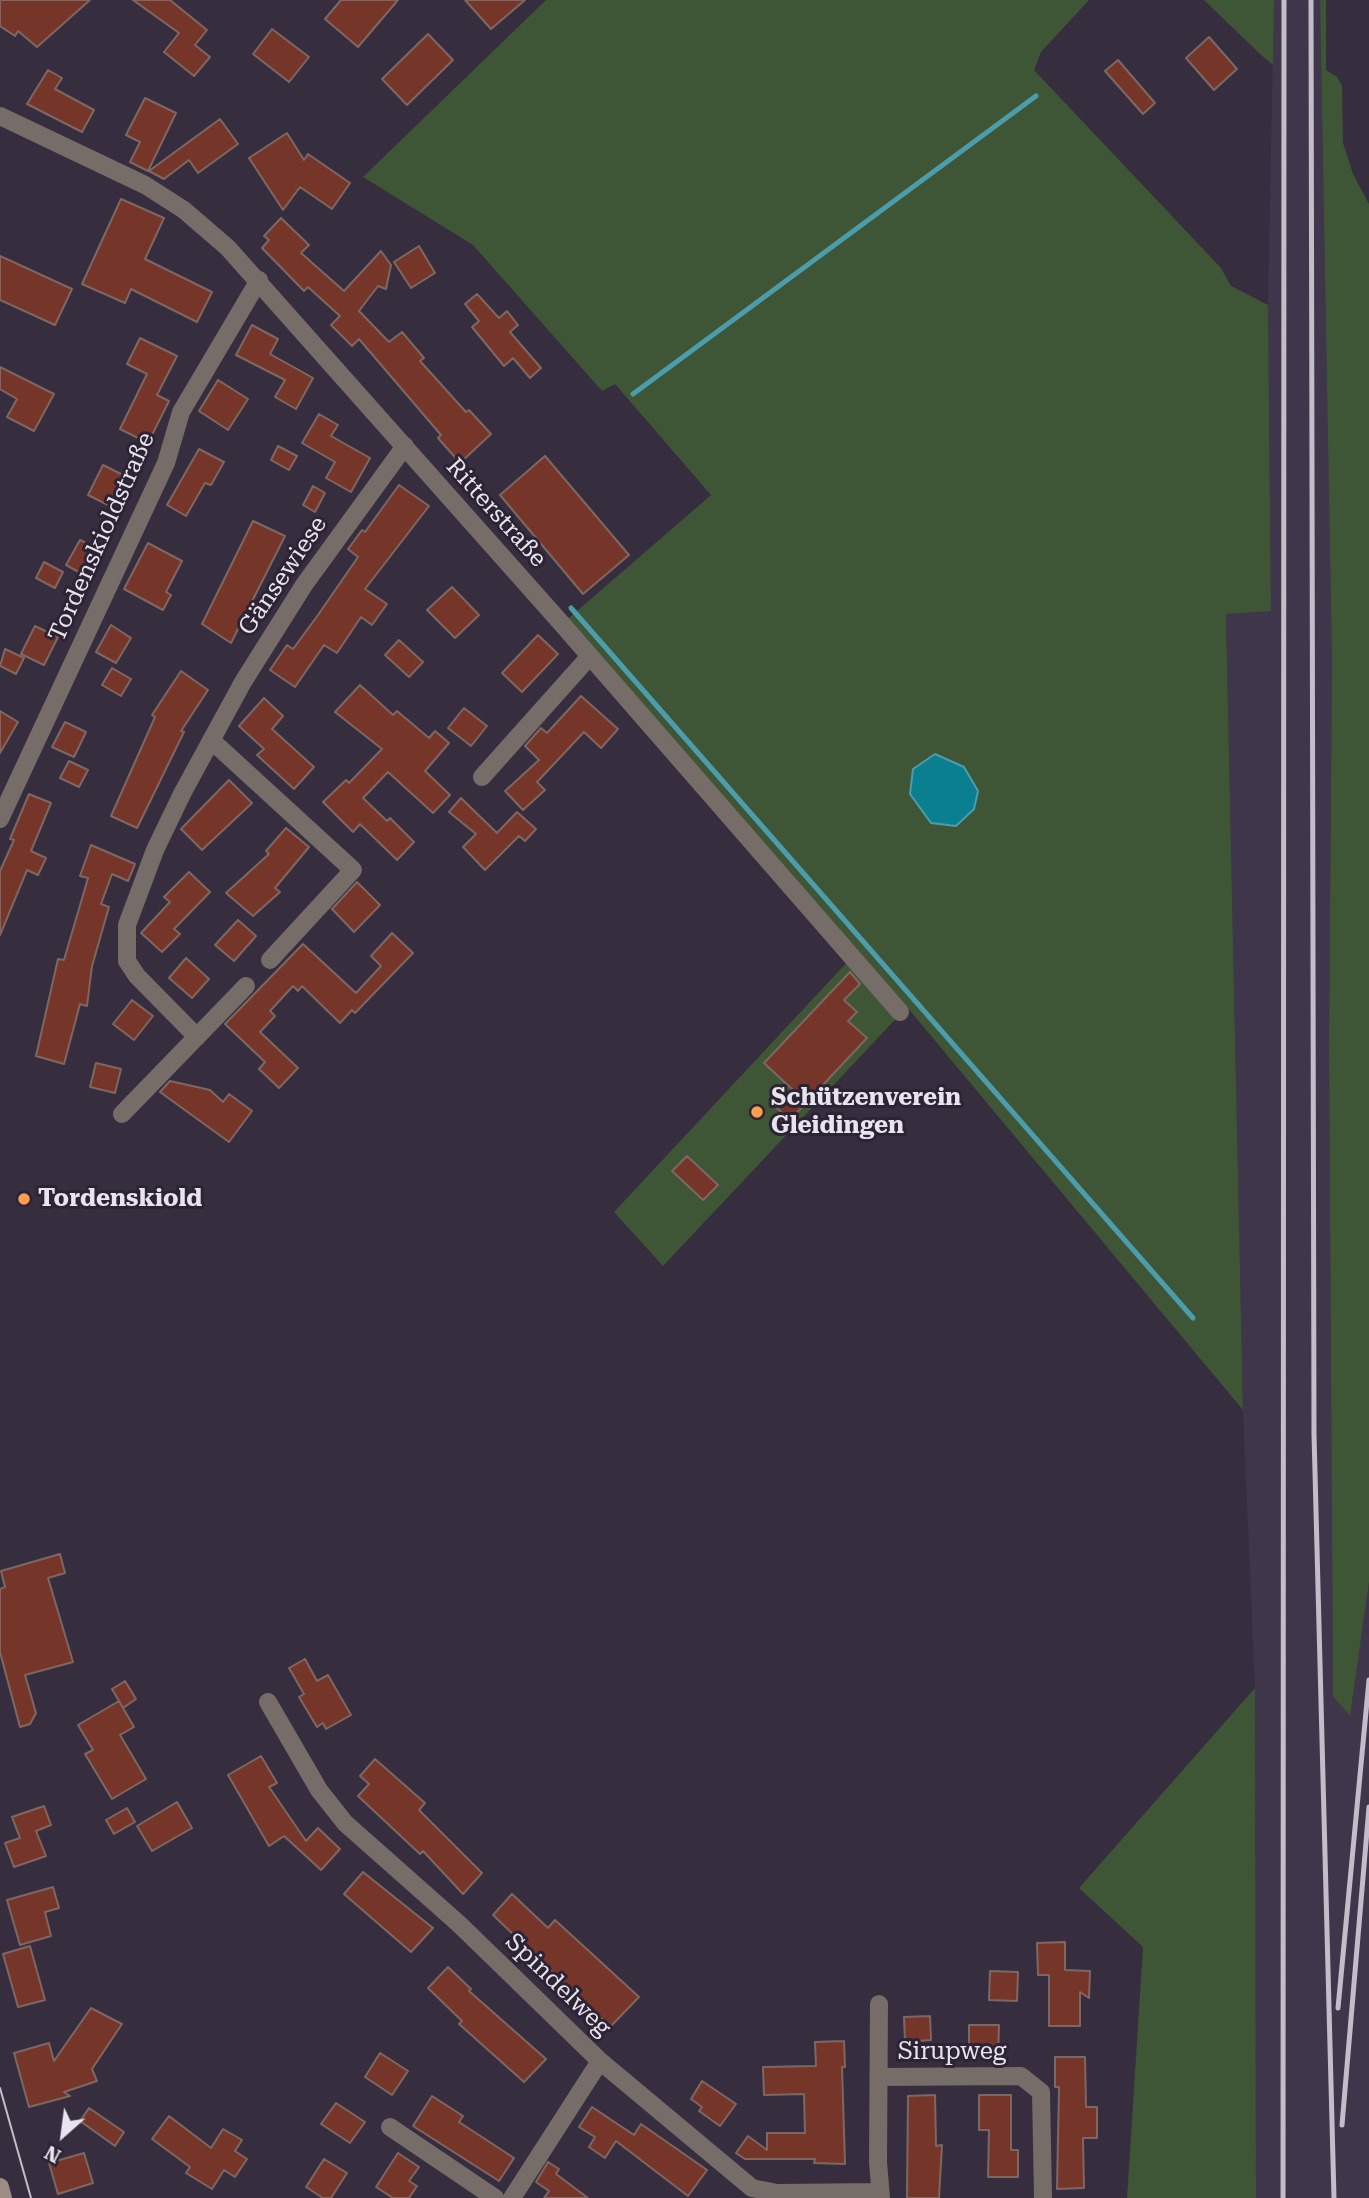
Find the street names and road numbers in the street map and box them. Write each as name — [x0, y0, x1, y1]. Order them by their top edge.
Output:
street label: Tordenskioldstraße — [43, 428, 161, 646]
street label: Ritterstraße — [440, 453, 552, 573]
street label: Gänsewiese — [233, 511, 333, 641]
street label: Spindelweg — [499, 1928, 617, 2042]
street label: Sirupweg — [898, 2038, 1006, 2066]

